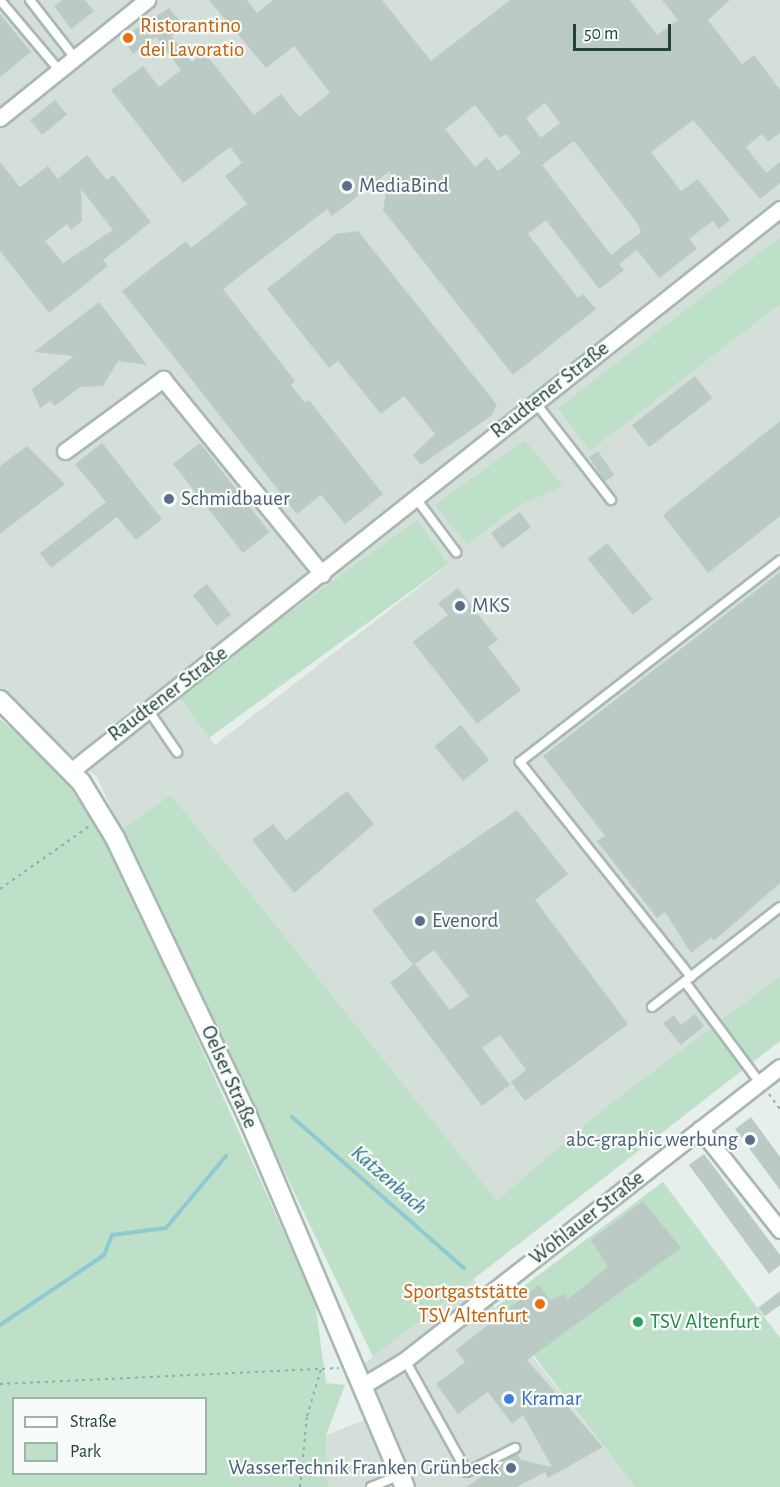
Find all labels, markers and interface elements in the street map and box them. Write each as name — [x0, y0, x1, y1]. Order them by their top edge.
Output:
scale bar — [576, 12, 674, 50]
place label: Ristorantino dei Lavoratio — [140, 13, 244, 63]
text: 50 m — [584, 25, 618, 43]
marker: Ristorantino dei Lavoratio — [121, 31, 135, 45]
place label: MediaBind — [359, 173, 449, 199]
marker: MediaBind — [340, 179, 354, 193]
street label: Raudtener Straße — [486, 336, 614, 444]
place label: Schmidbauer — [181, 486, 290, 512]
marker: Schmidbauer — [162, 492, 176, 506]
place label: MKS — [472, 593, 510, 619]
marker: MKS — [453, 599, 467, 613]
street label: Raudtener Straße — [103, 641, 233, 747]
place label: Evenord — [432, 908, 498, 934]
marker: Evenord — [413, 914, 427, 928]
street label: Oelser Straße — [195, 1022, 263, 1132]
place label: abc-graphic werbung — [566, 1127, 738, 1153]
marker: abc-graphic werbung — [743, 1133, 757, 1147]
water label: Katzenbach — [345, 1140, 433, 1220]
street label: Wohlauer Straße — [525, 1165, 649, 1271]
place label: Sportgaststätte TSV Altenfurt — [403, 1279, 528, 1329]
marker: Sportgaststätte TSV Altenfurt — [533, 1297, 547, 1311]
place label: TSV Altenfurt — [650, 1309, 760, 1335]
marker: TSV Altenfurt — [631, 1315, 645, 1329]
place label: Kramar — [521, 1386, 581, 1412]
marker: Kramar — [502, 1392, 516, 1406]
legend — [12, 1397, 207, 1475]
text: Straße — [70, 1413, 116, 1431]
text: Park — [70, 1443, 101, 1461]
place label: WasserTechnik Franken Grünbeck — [228, 1455, 499, 1481]
marker: WasserTechnik Franken Grünbeck — [504, 1461, 518, 1475]

